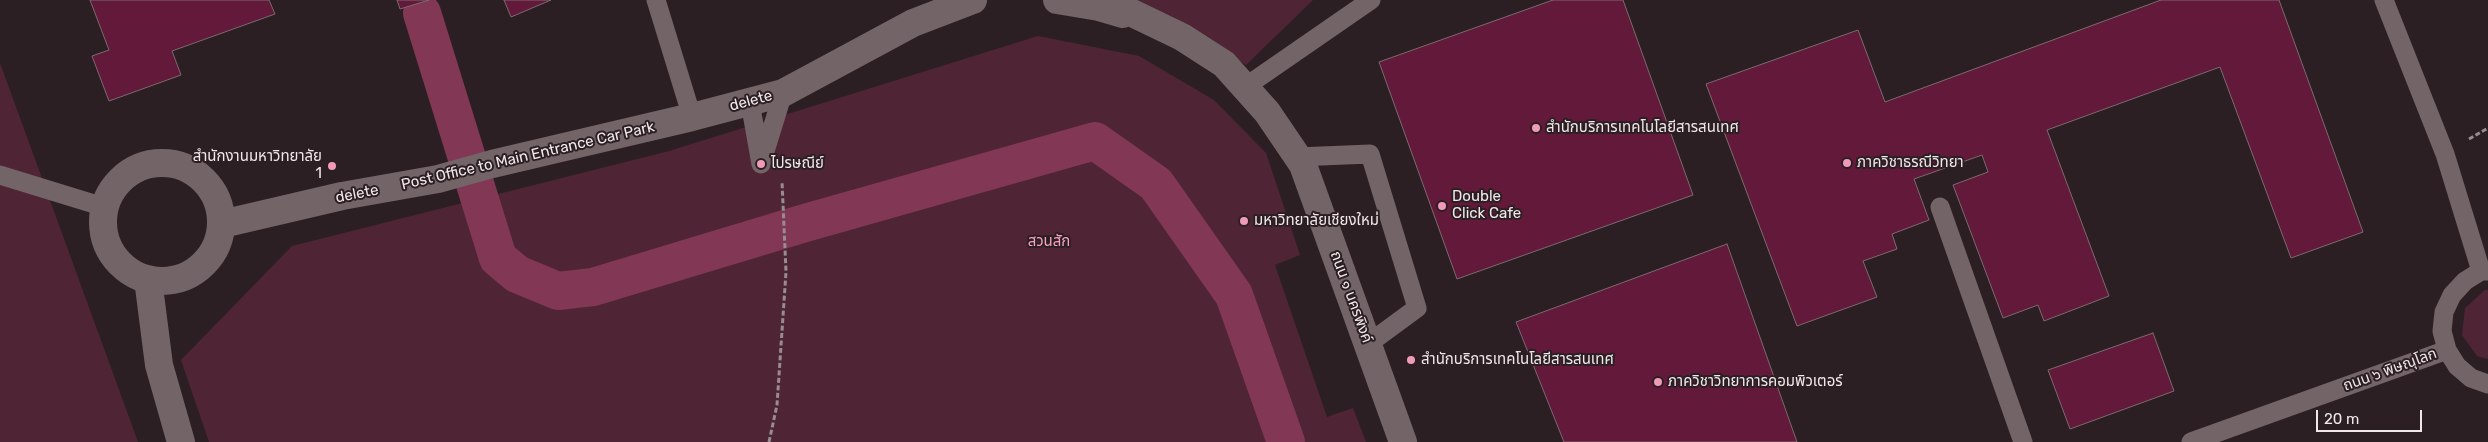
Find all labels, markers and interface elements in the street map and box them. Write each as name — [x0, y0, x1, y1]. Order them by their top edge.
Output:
street label: delete — [728, 87, 774, 115]
street label: Post Office to Main Entrance Car Park — [400, 118, 656, 194]
place label: สำนักบริการเทคโนโลยีสารสนเทศ — [1546, 119, 1739, 137]
marker: สำนักบริการเทคโนโลยีสารสนเทศ — [1530, 122, 1542, 134]
place label: สํานักงานมหาวิทยาลัย 1 — [193, 148, 322, 183]
place label: ภาควิชาธรณีวิทยา — [1857, 154, 1964, 172]
place label: ไปรษณีย์ — [771, 155, 824, 173]
marker: ภาควิชาธรณีวิทยา — [1841, 157, 1853, 169]
marker: ไปรษณีย์ — [755, 158, 767, 170]
marker: สํานักงานมหาวิทยาลัย 1 — [326, 160, 338, 172]
street label: delete — [334, 181, 380, 207]
place label: Double Click Cafe — [1452, 188, 1521, 223]
marker: Double Click Cafe — [1436, 200, 1448, 212]
place label: มหาวิทยาลัยเชียงใหม่ — [1254, 212, 1379, 230]
marker: มหาวิทยาลัยเชียงใหม่ — [1238, 215, 1250, 227]
park label: สวนสัก — [1028, 233, 1070, 251]
street label: ถนน ๑ นครพิงค์ — [1326, 249, 1376, 345]
street label: ถนน ๖ พิษณุโลก — [2341, 345, 2439, 395]
place label: สํานักบริการเทคโนโลยีสารสนเทศ — [1421, 351, 1614, 369]
marker: สํานักบริการเทคโนโลยีสารสนเทศ — [1405, 354, 1417, 366]
place label: ภาควิชาวิทยาการคอมพิวเตอร์ — [1668, 373, 1843, 391]
marker: ภาควิชาวิทยาการคอมพิวเตอร์ — [1652, 376, 1664, 388]
scale bar — [2318, 400, 2424, 432]
text: 20 m — [2324, 410, 2359, 428]

